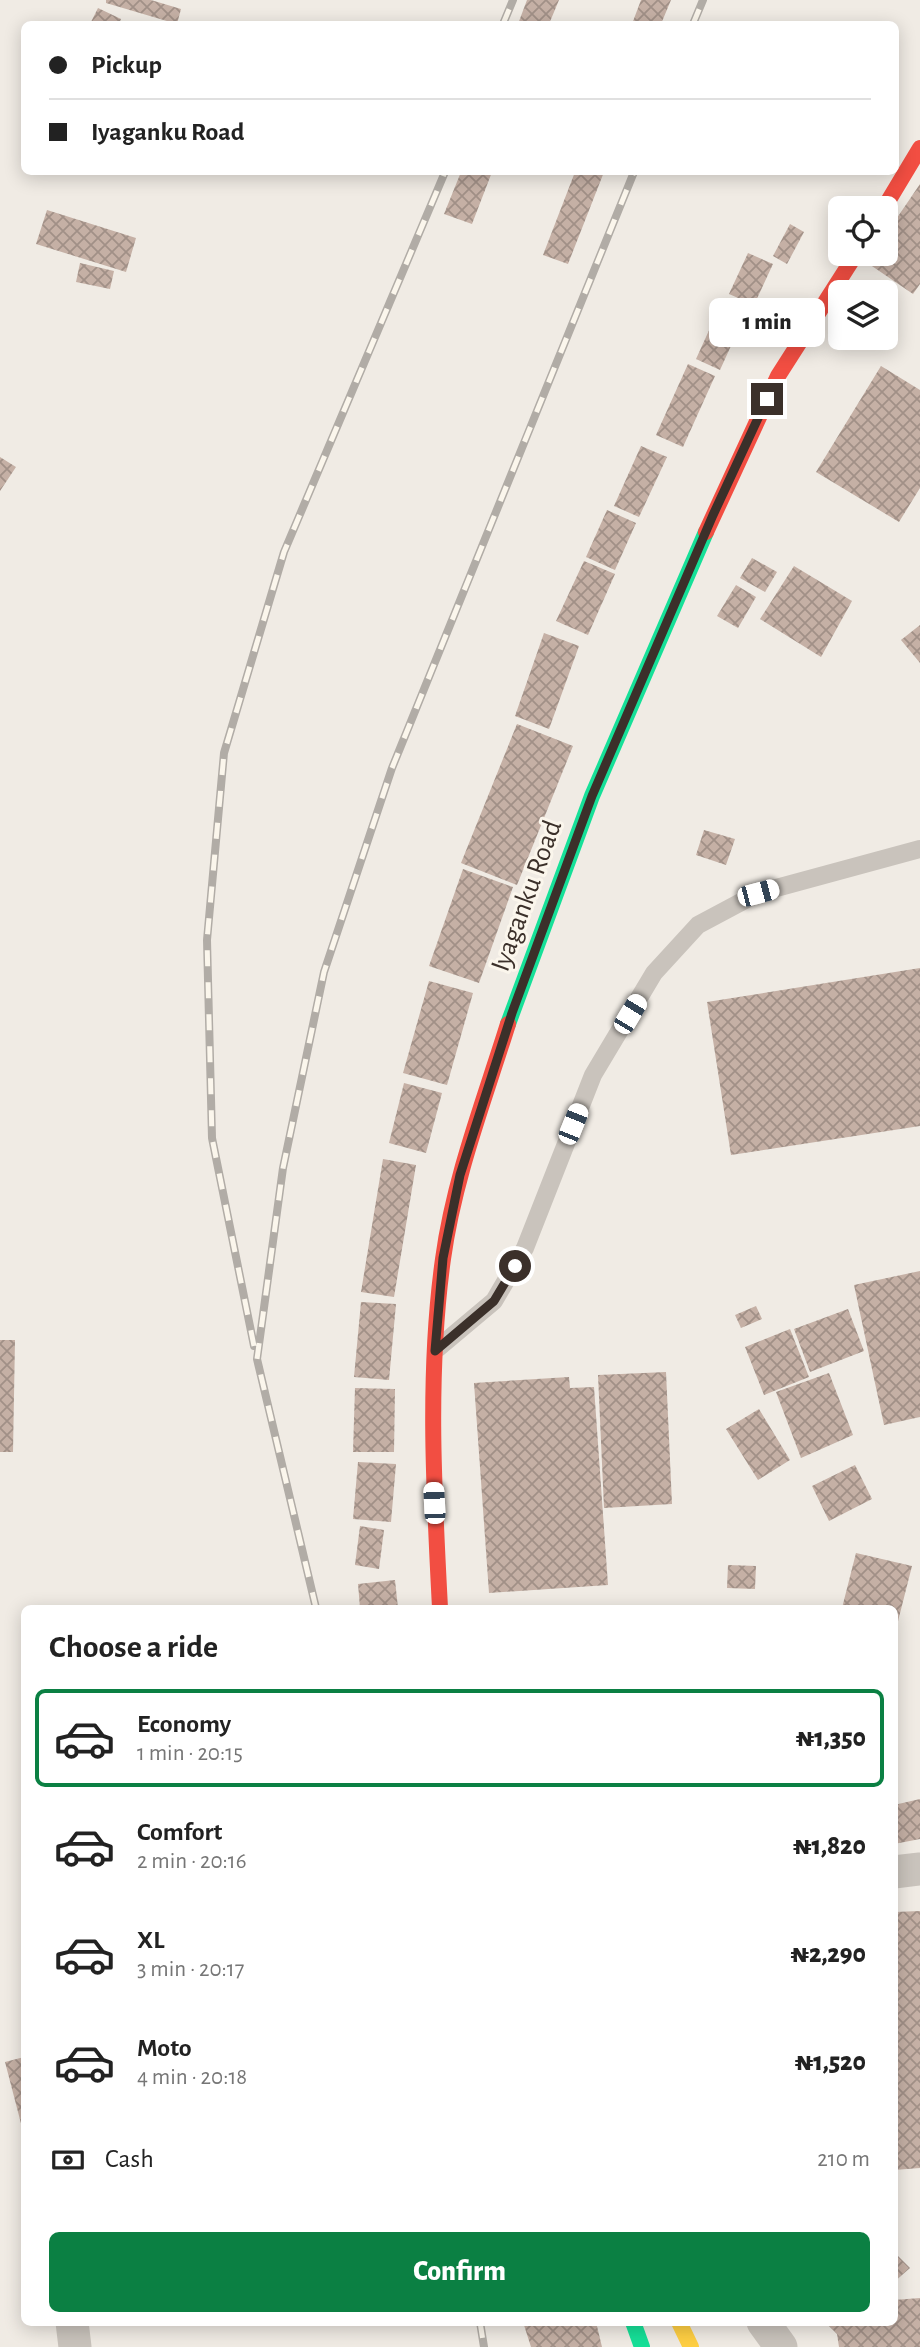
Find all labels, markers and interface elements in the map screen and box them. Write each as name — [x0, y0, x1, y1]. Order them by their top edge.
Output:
text: Pickup — [91, 52, 162, 78]
text: Iyaganku Road — [91, 119, 244, 145]
map controls — [828, 196, 898, 350]
button: locate — [828, 196, 898, 266]
button: layers — [828, 280, 898, 350]
callout: 1 min — [709, 298, 825, 346]
text: 1 min — [743, 311, 791, 334]
route end — [751, 383, 783, 415]
street label: Iyaganku Road — [487, 817, 567, 975]
car — [735, 877, 782, 909]
car — [611, 991, 650, 1037]
car — [556, 1101, 591, 1147]
route start — [499, 1250, 531, 1282]
car — [423, 1481, 446, 1525]
text: Choose a ride — [49, 1631, 218, 1663]
icon: car — [53, 1707, 116, 1770]
text: Economy — [137, 1711, 231, 1737]
text: ₦1,350 — [796, 1725, 866, 1751]
text: 1 min · 20:15 — [137, 1742, 243, 1765]
icon: car — [53, 1815, 116, 1878]
text: Comfort — [137, 1819, 222, 1845]
text: ₦1,820 — [793, 1833, 866, 1859]
text: 2 min · 20:16 — [137, 1850, 247, 1873]
icon: car — [53, 1923, 116, 1986]
text: XL — [137, 1927, 164, 1953]
text: ₦2,290 — [790, 1941, 866, 1967]
text: 3 min · 20:17 — [137, 1958, 244, 1981]
icon: car — [53, 2031, 116, 2094]
text: Moto — [137, 2035, 192, 2061]
text: ₦1,520 — [795, 2049, 866, 2075]
text: 4 min · 20:18 — [137, 2066, 247, 2089]
icon: cash — [49, 2141, 87, 2179]
text: Cash — [105, 2146, 154, 2172]
text: 210 m — [817, 2148, 870, 2171]
button: Confirm — [49, 2232, 870, 2312]

